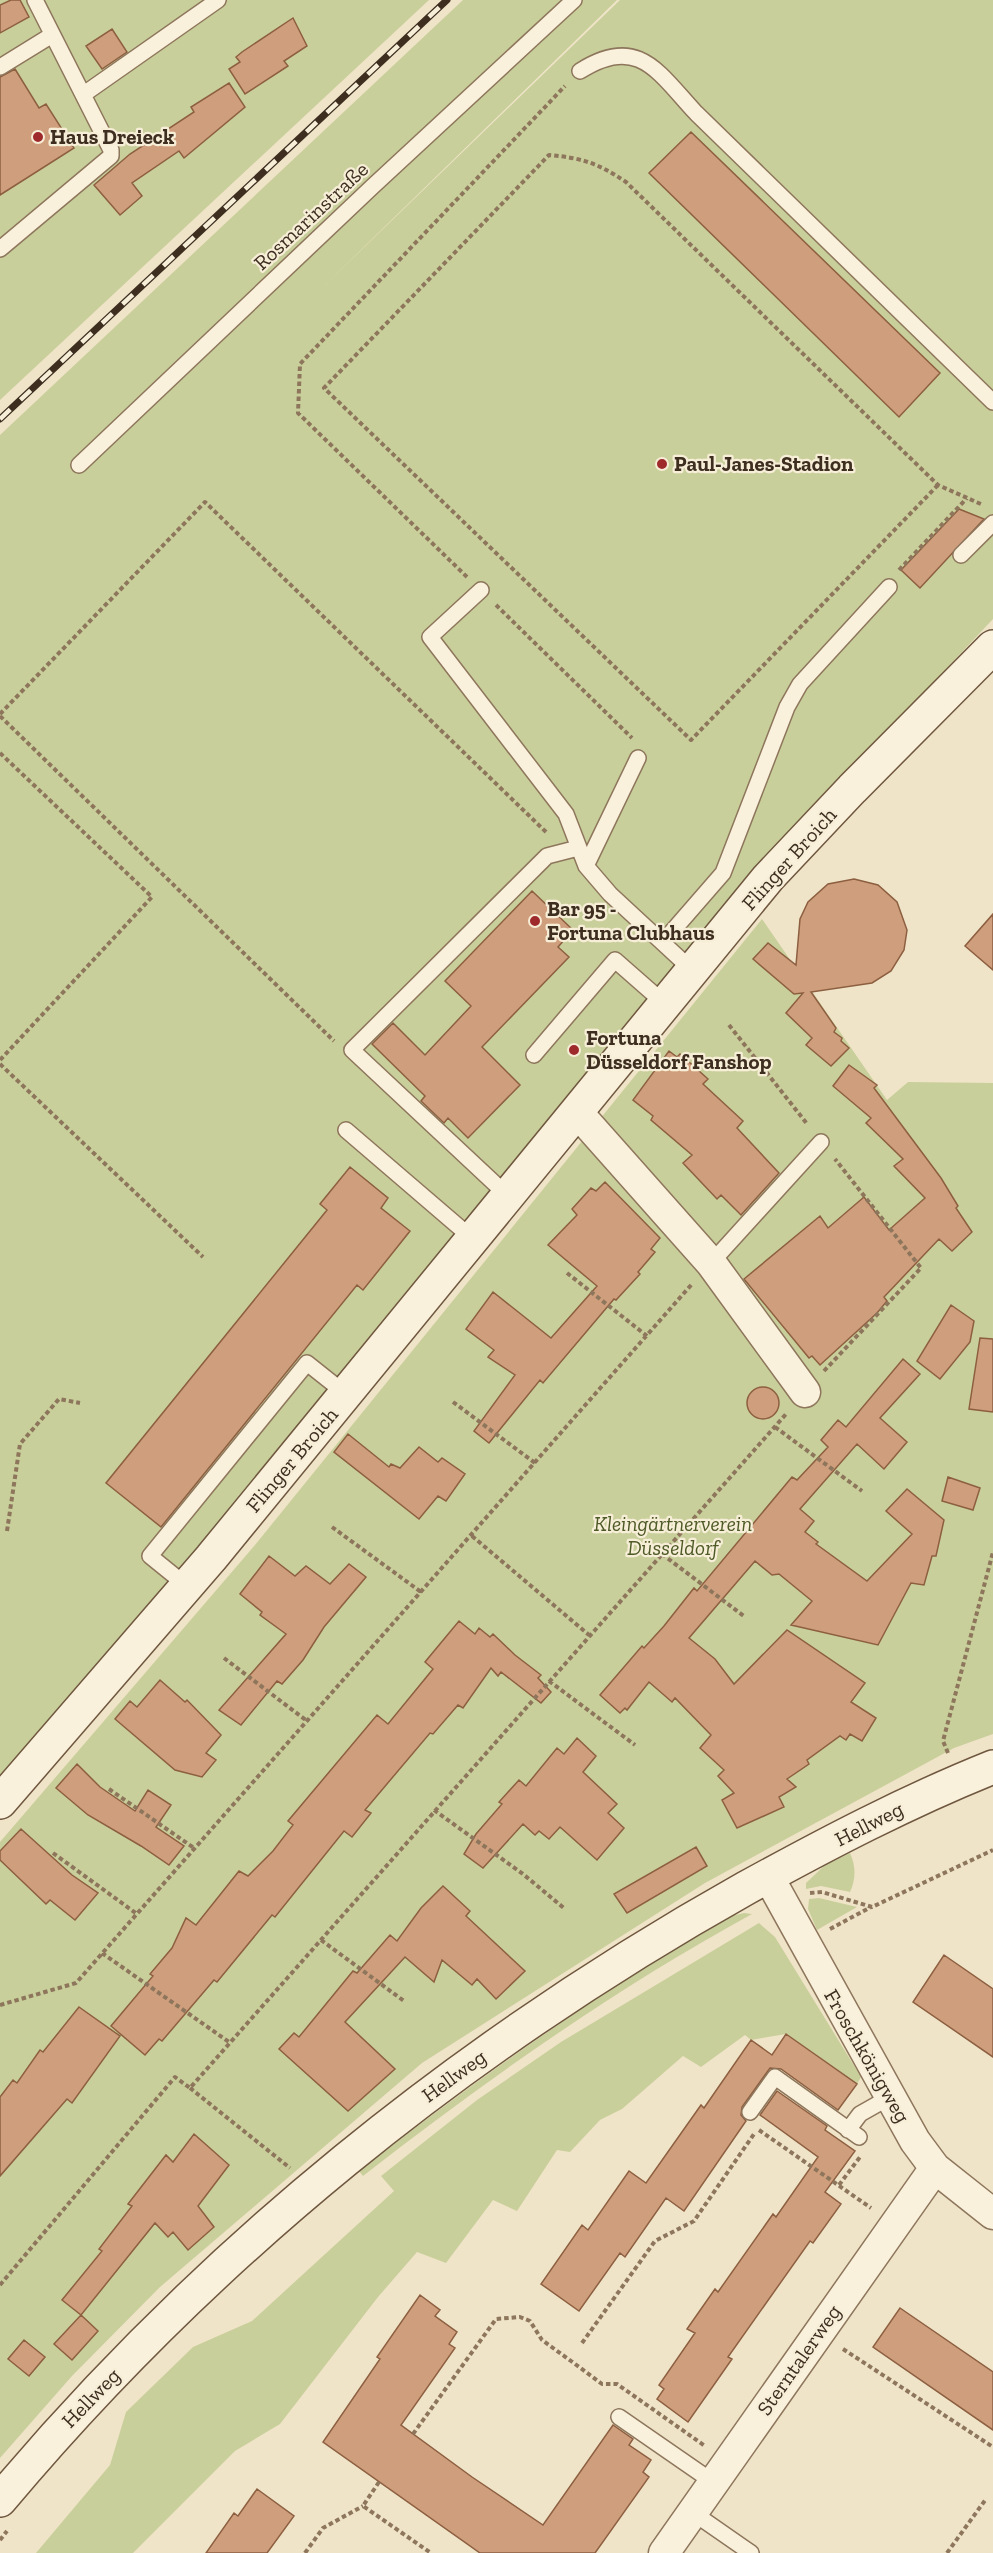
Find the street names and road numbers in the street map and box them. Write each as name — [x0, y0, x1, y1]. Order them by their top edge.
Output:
street label: Rosmarinstraße — [248, 156, 373, 275]
street label: Flinger Broich — [736, 802, 841, 915]
street label: Flinger Broich — [240, 1402, 343, 1517]
street label: Hellweg — [830, 1796, 908, 1851]
street label: Froschkönigweg — [819, 1985, 916, 2127]
street label: Hellweg — [417, 2044, 491, 2107]
street label: Sterntalerweg — [751, 2299, 846, 2420]
street label: Hellweg — [56, 2362, 125, 2433]

